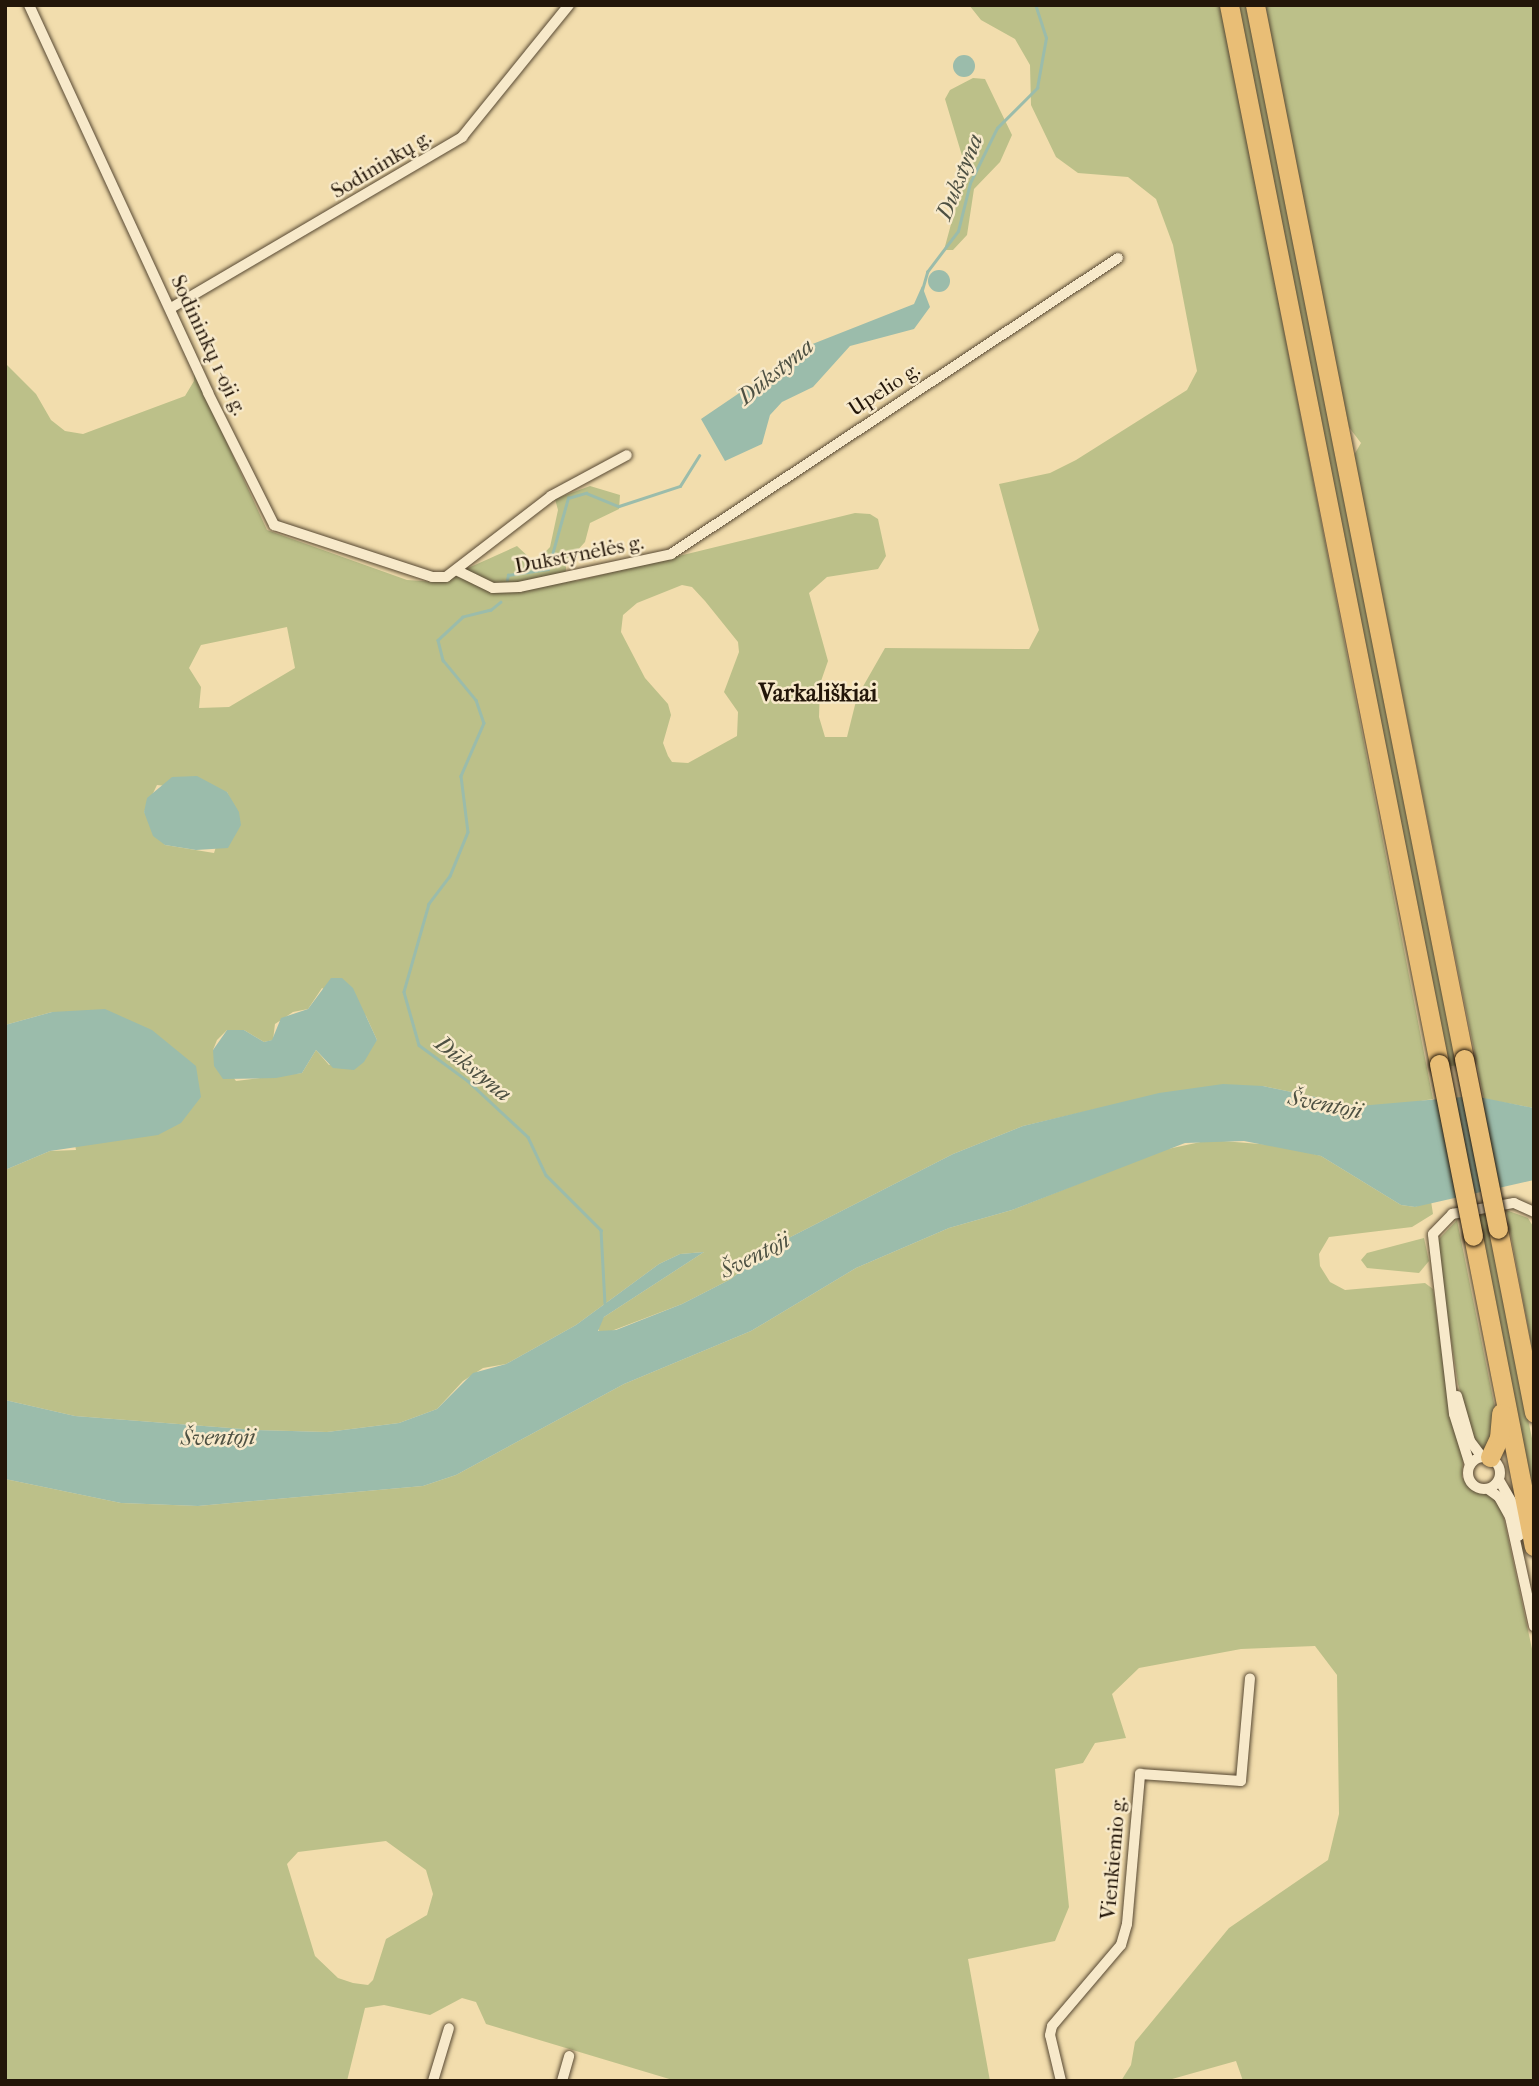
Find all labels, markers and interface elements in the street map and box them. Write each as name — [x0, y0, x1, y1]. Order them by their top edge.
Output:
street label: Sodininkų g. — [326, 124, 436, 204]
water label: Dukstyna — [930, 130, 990, 224]
street label: Sodininkų 1-oji g. — [166, 271, 252, 419]
water label: Dūkstyna — [732, 333, 820, 411]
street label: Upelio g. — [843, 357, 925, 421]
street label: Dukstynėlės g. — [512, 529, 646, 579]
district label: Varkališkiai — [759, 680, 877, 708]
water label: Dūkstyna — [429, 1030, 517, 1108]
water label: Šventoji — [1286, 1084, 1364, 1126]
water label: Šventoji — [715, 1227, 795, 1285]
water label: Šventoji — [180, 1424, 256, 1452]
street label: Vienkiemio g. — [1095, 1795, 1131, 1921]

